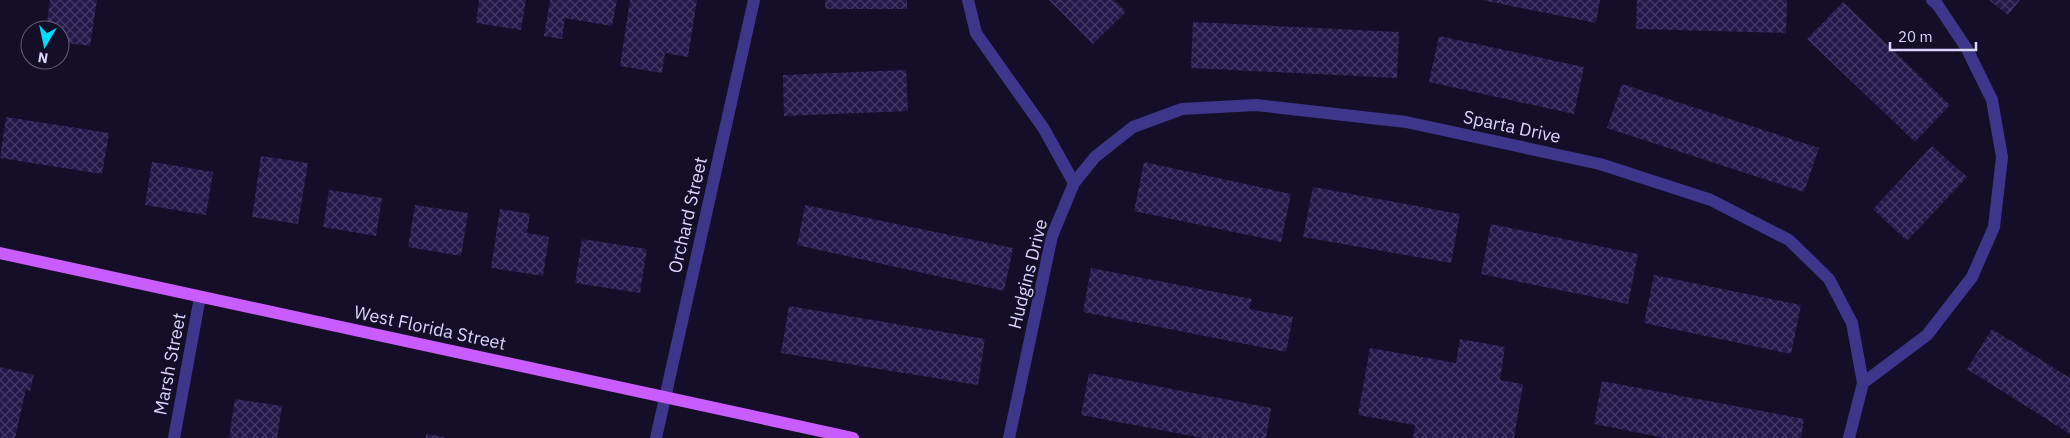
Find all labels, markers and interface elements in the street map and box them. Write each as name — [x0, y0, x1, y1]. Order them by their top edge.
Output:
north arrow — [20, 20, 70, 70]
scale bar — [1890, 20, 1976, 52]
text: 20 m — [1898, 27, 1933, 46]
text: N — [37, 48, 49, 68]
street label: Sparta Drive — [1461, 105, 1563, 148]
street label: Orchard Street — [663, 154, 712, 275]
street label: Hudgins Drive — [1003, 216, 1052, 331]
street label: West Florida Street — [352, 300, 508, 355]
street label: Marsh Street — [148, 311, 191, 417]

